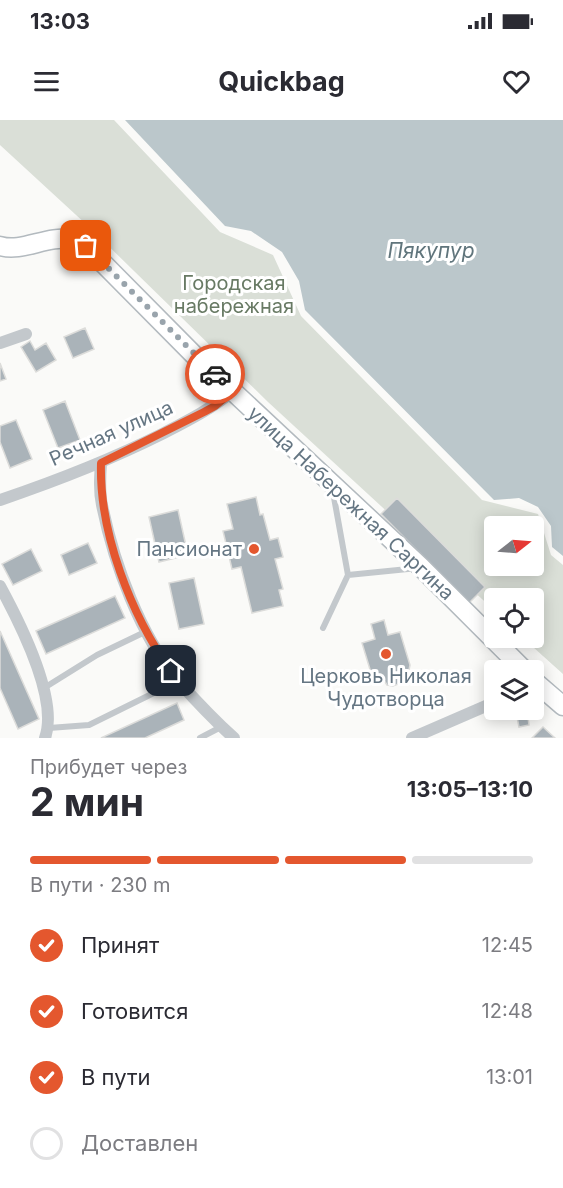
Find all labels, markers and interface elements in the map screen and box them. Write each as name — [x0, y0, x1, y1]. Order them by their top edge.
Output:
text: 13:03 — [30, 8, 90, 34]
icon: menu — [30, 65, 63, 98]
text: Quickbag — [218, 65, 345, 98]
icon: heart — [500, 65, 533, 98]
pin — [60, 220, 111, 271]
icon: bag — [69, 229, 102, 262]
water label: Пякупур — [387, 238, 475, 263]
park label: Городская набережная — [174, 271, 294, 318]
courier — [185, 344, 245, 404]
icon: car — [199, 358, 232, 391]
street label: Речная улица — [46, 395, 176, 471]
street label: улица Набережная Саргина — [243, 401, 459, 605]
north arrow — [484, 516, 544, 576]
map controls — [484, 516, 544, 720]
place label: Пансионат — [136, 537, 243, 561]
marker: Пансионат — [247, 542, 261, 556]
button: locate — [484, 588, 544, 648]
pin — [145, 645, 196, 696]
marker: Церковь Николая Чудотворца — [379, 647, 393, 661]
icon: home — [154, 654, 187, 687]
button: layers — [484, 660, 544, 720]
place label: Церковь Николая Чудотворца — [300, 664, 472, 711]
text: Прибудет через — [30, 755, 187, 779]
text: 13:05–13:10 — [407, 776, 533, 802]
text: 2 мин — [30, 778, 144, 825]
text: В пути · 230 m — [30, 873, 171, 897]
icon: check — [30, 929, 63, 962]
text: Принят — [81, 932, 159, 958]
text: 12:45 — [482, 933, 533, 957]
icon: check — [30, 995, 63, 1028]
text: Готовится — [81, 998, 188, 1024]
text: 12:48 — [482, 999, 533, 1023]
icon: check — [30, 1061, 63, 1094]
text: В пути — [81, 1064, 150, 1090]
text: 13:01 — [486, 1065, 533, 1089]
text: Доставлен — [81, 1130, 198, 1156]

